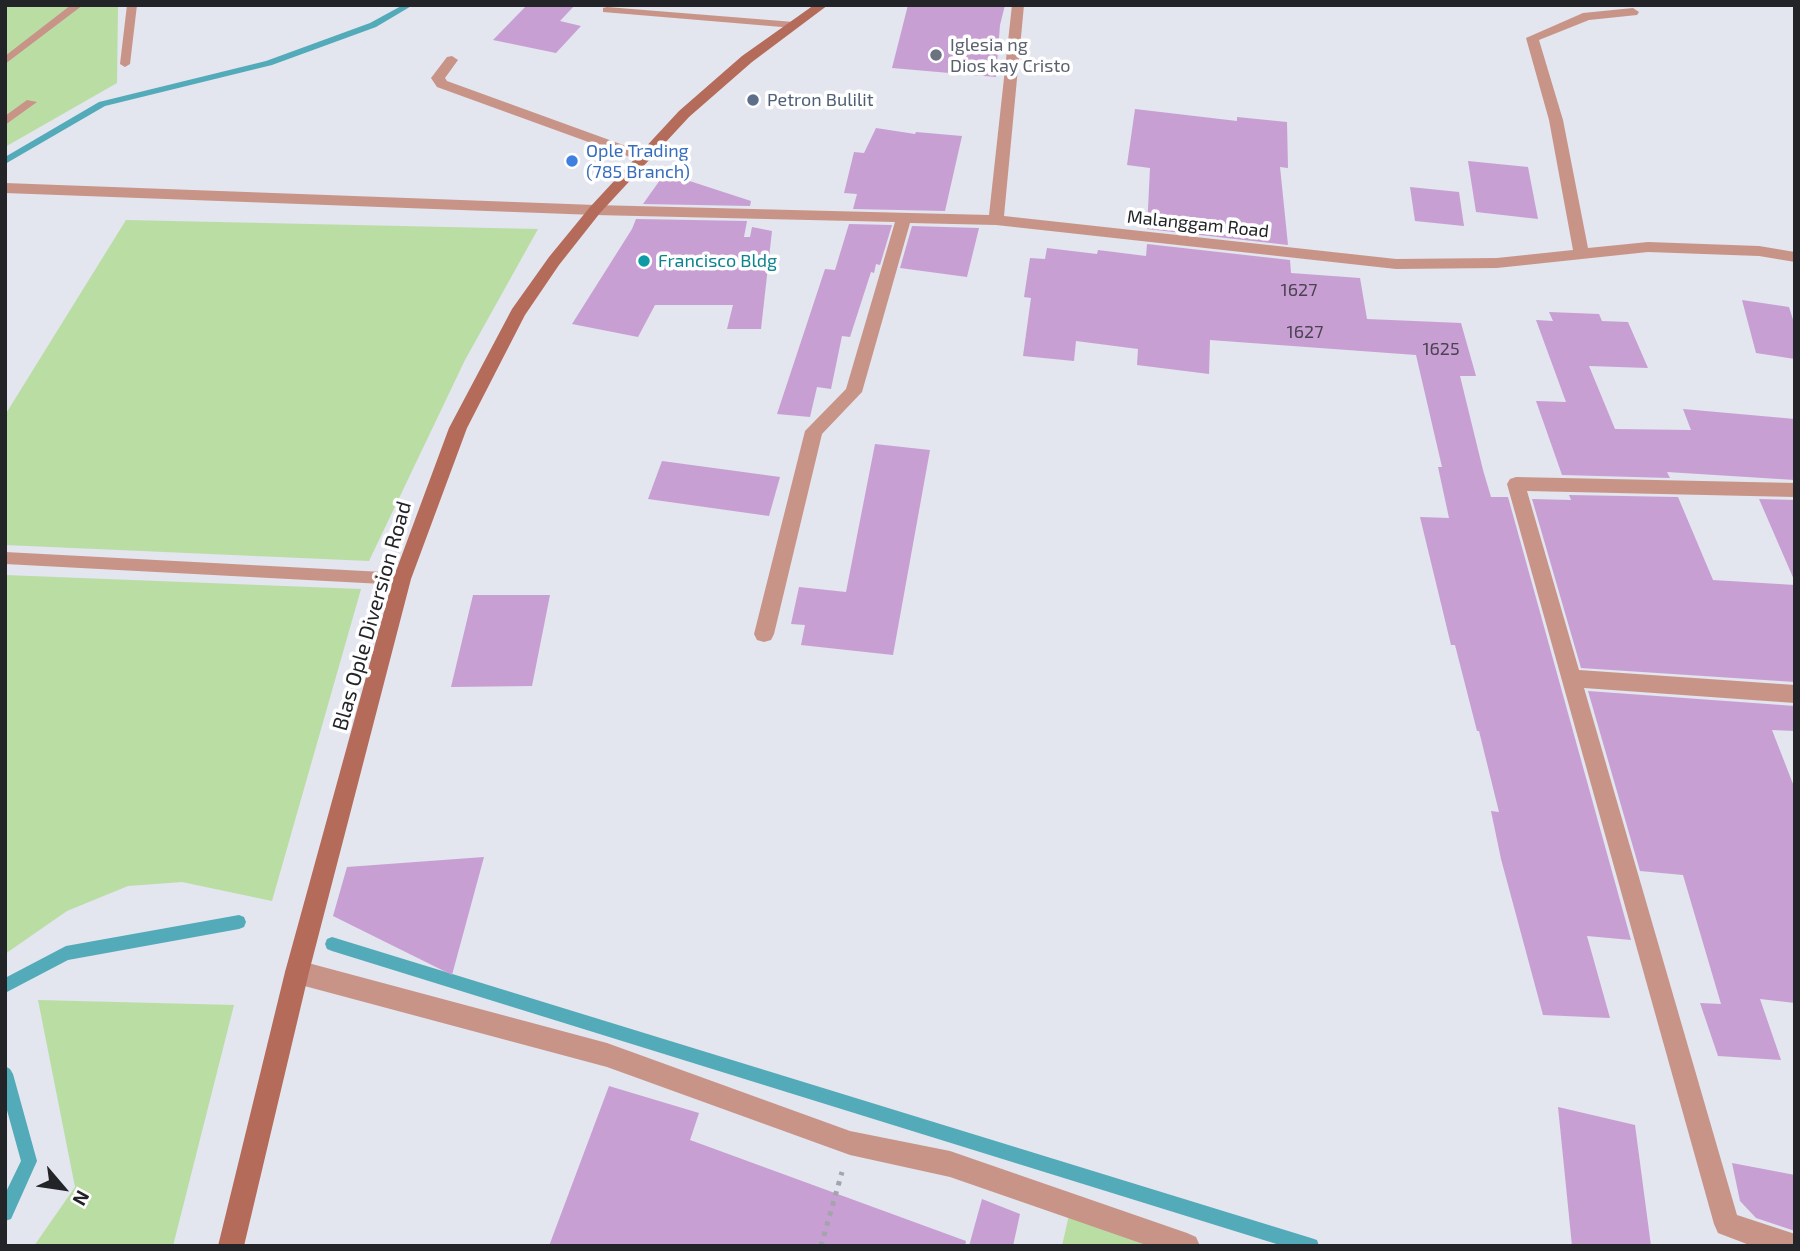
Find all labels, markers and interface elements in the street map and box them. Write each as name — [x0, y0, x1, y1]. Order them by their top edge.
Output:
place label: Iglesia ng Dios kay Cristo — [950, 34, 1071, 76]
marker: Iglesia ng Dios kay Cristo — [928, 47, 944, 63]
place label: Petron Bulilit — [767, 89, 874, 111]
marker: Petron Bulilit — [745, 92, 761, 108]
place label: Ople Trading (785 Branch) — [586, 140, 690, 182]
marker: Ople Trading (785 Branch) — [564, 153, 580, 169]
street label: Malanggam Road — [1126, 206, 1270, 242]
place label: Francisco Bldg — [658, 250, 777, 272]
marker: Francisco Bldg — [636, 253, 652, 269]
house number: 1627 — [1281, 279, 1317, 301]
house number: 1627 — [1287, 321, 1323, 343]
house number: 1625 — [1422, 338, 1460, 360]
street label: Blas Ople Diversion Road — [327, 498, 417, 734]
north arrow — [28, 1153, 98, 1223]
text: N — [68, 1187, 95, 1210]

